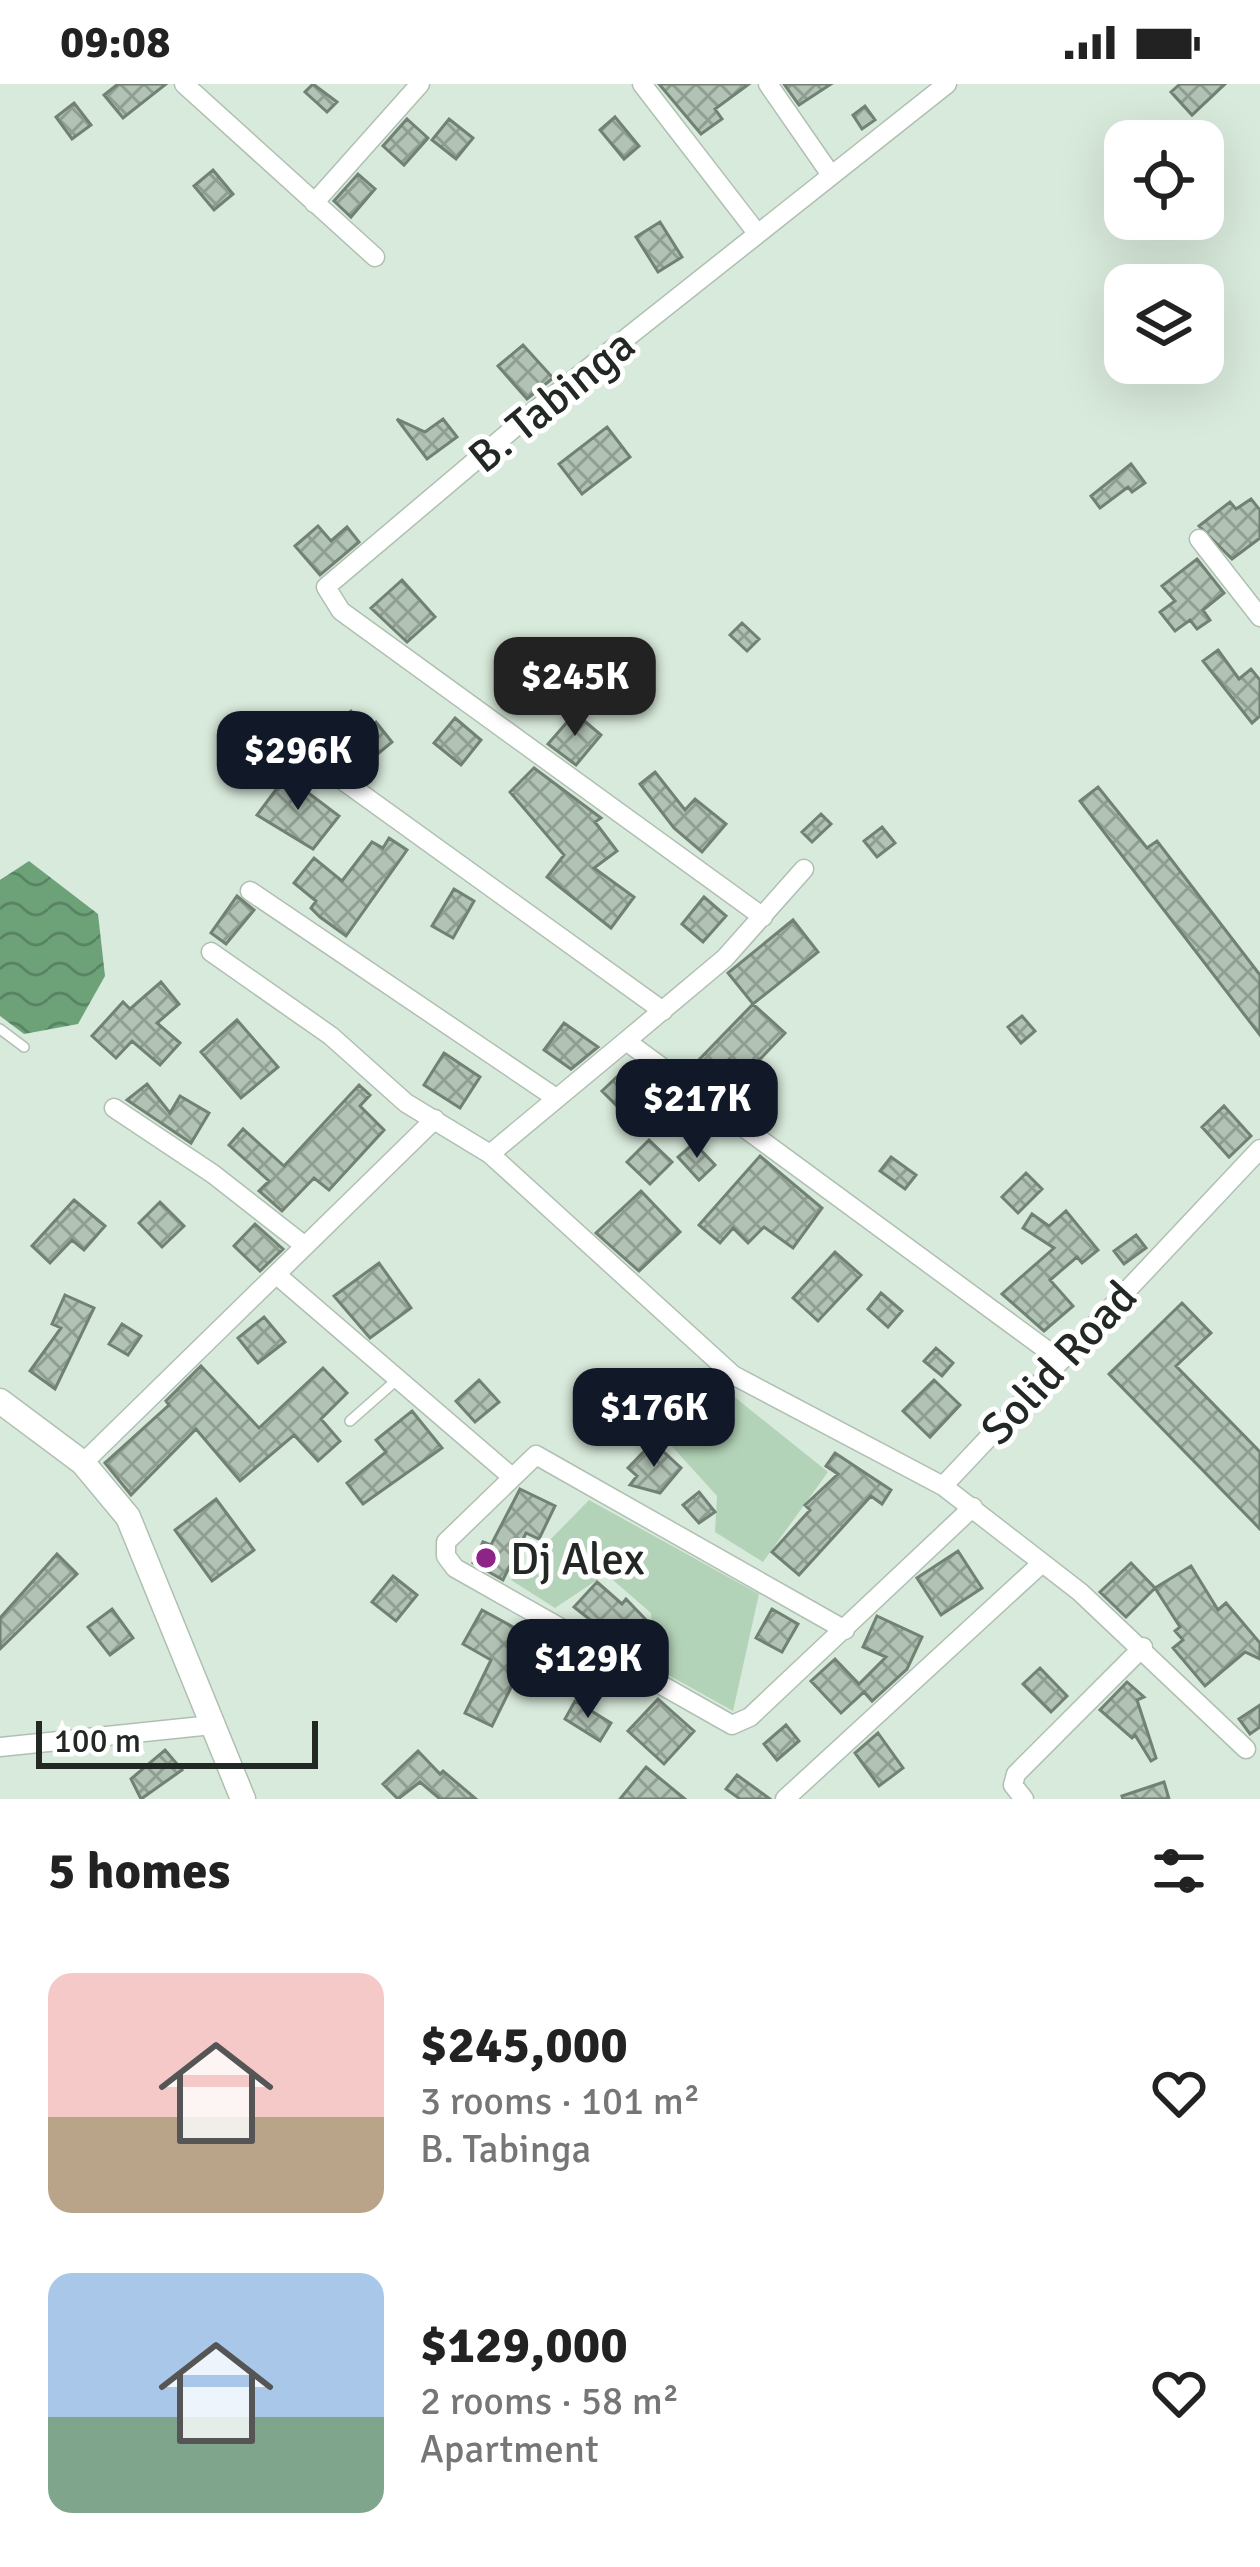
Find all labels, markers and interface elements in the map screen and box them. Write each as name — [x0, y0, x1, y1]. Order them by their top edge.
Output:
text: 09:08 — [60, 15, 170, 70]
map controls — [1104, 120, 1224, 384]
button: locate — [1104, 120, 1224, 240]
button: layers — [1104, 264, 1224, 384]
street label: B. Tabinga — [458, 318, 646, 485]
pin: $245K — [491, 637, 659, 739]
text: $245K — [521, 652, 629, 700]
pin: $296K — [214, 711, 382, 813]
text: $296K — [244, 726, 352, 774]
pin: $217K — [613, 1059, 781, 1161]
text: $217K — [643, 1074, 751, 1122]
street label: Solid Road — [970, 1270, 1149, 1456]
pin: $176K — [570, 1368, 738, 1470]
text: $176K — [600, 1383, 708, 1431]
place label: Dj Alex — [510, 1532, 645, 1587]
marker: Dj Alex — [473, 1545, 499, 1571]
pin: $129K — [504, 1619, 672, 1721]
text: $129K — [534, 1634, 642, 1682]
scale bar — [36, 1715, 318, 1768]
text: 100 m — [54, 1721, 141, 1762]
icon: filters — [1146, 1838, 1212, 1904]
text: 5 homes — [48, 1840, 230, 1903]
text: $245,000 — [420, 2014, 628, 2077]
icon: home — [144, 2021, 288, 2165]
icon: heart — [1146, 2060, 1212, 2126]
text: 3 rooms · 101 m² — [420, 2077, 700, 2125]
text: B. Tabinga — [420, 2125, 591, 2173]
text: $129,000 — [420, 2314, 628, 2377]
icon: home — [144, 2321, 288, 2465]
icon: heart — [1146, 2360, 1212, 2426]
text: 2 rooms · 58 m² — [420, 2377, 679, 2425]
text: Apartment — [420, 2425, 599, 2473]

